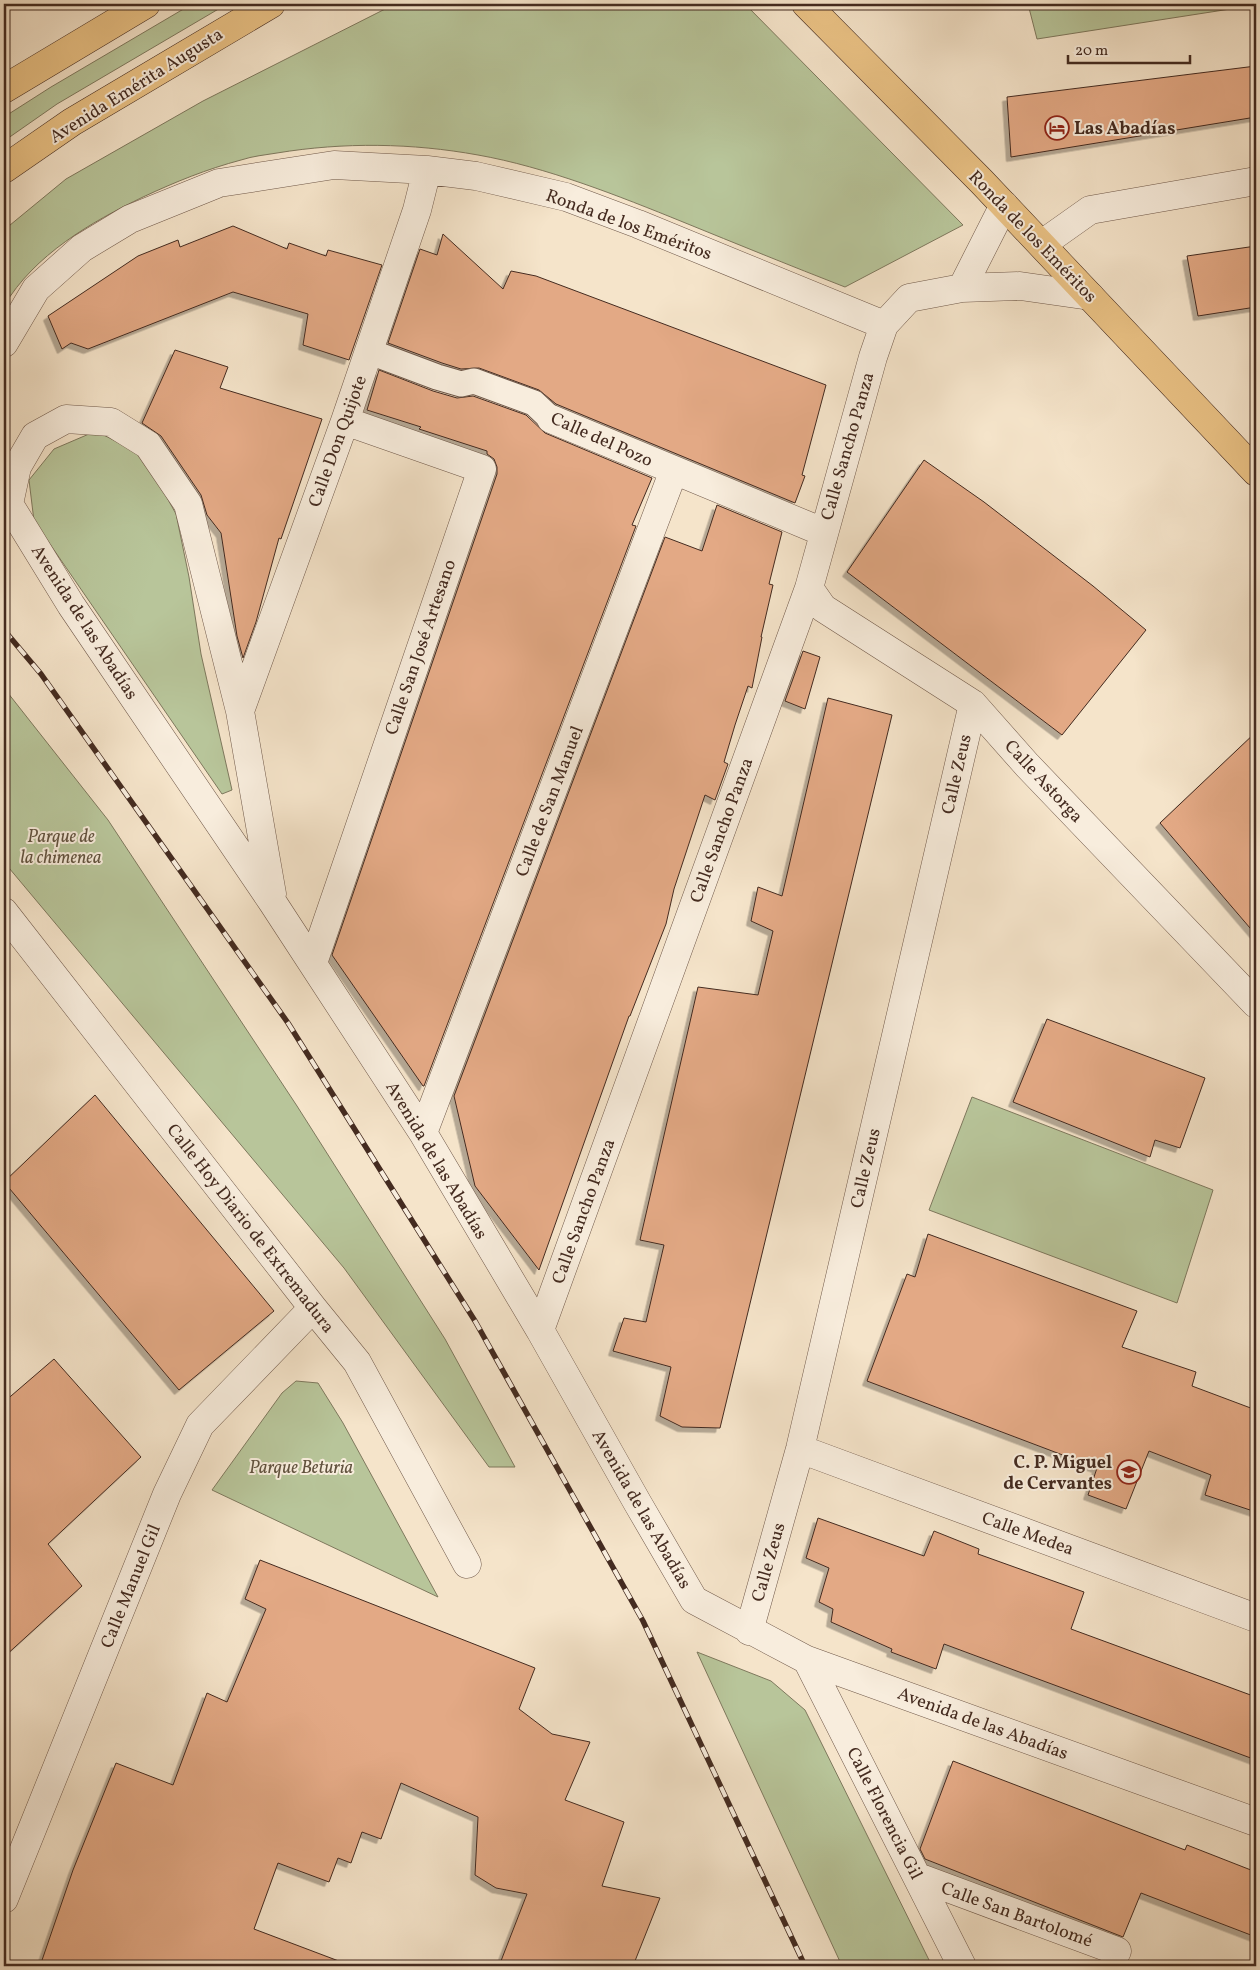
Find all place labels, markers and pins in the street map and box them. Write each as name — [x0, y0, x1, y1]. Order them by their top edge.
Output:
hotel icon: Las Abadías — [1044, 115, 1070, 141]
place label: Las Abadías — [1074, 117, 1175, 142]
place label: C. P. Miguel de Cervantes — [1003, 1451, 1112, 1497]
school or university icon: C. P. Miguel de Cervantes — [1116, 1459, 1142, 1485]

